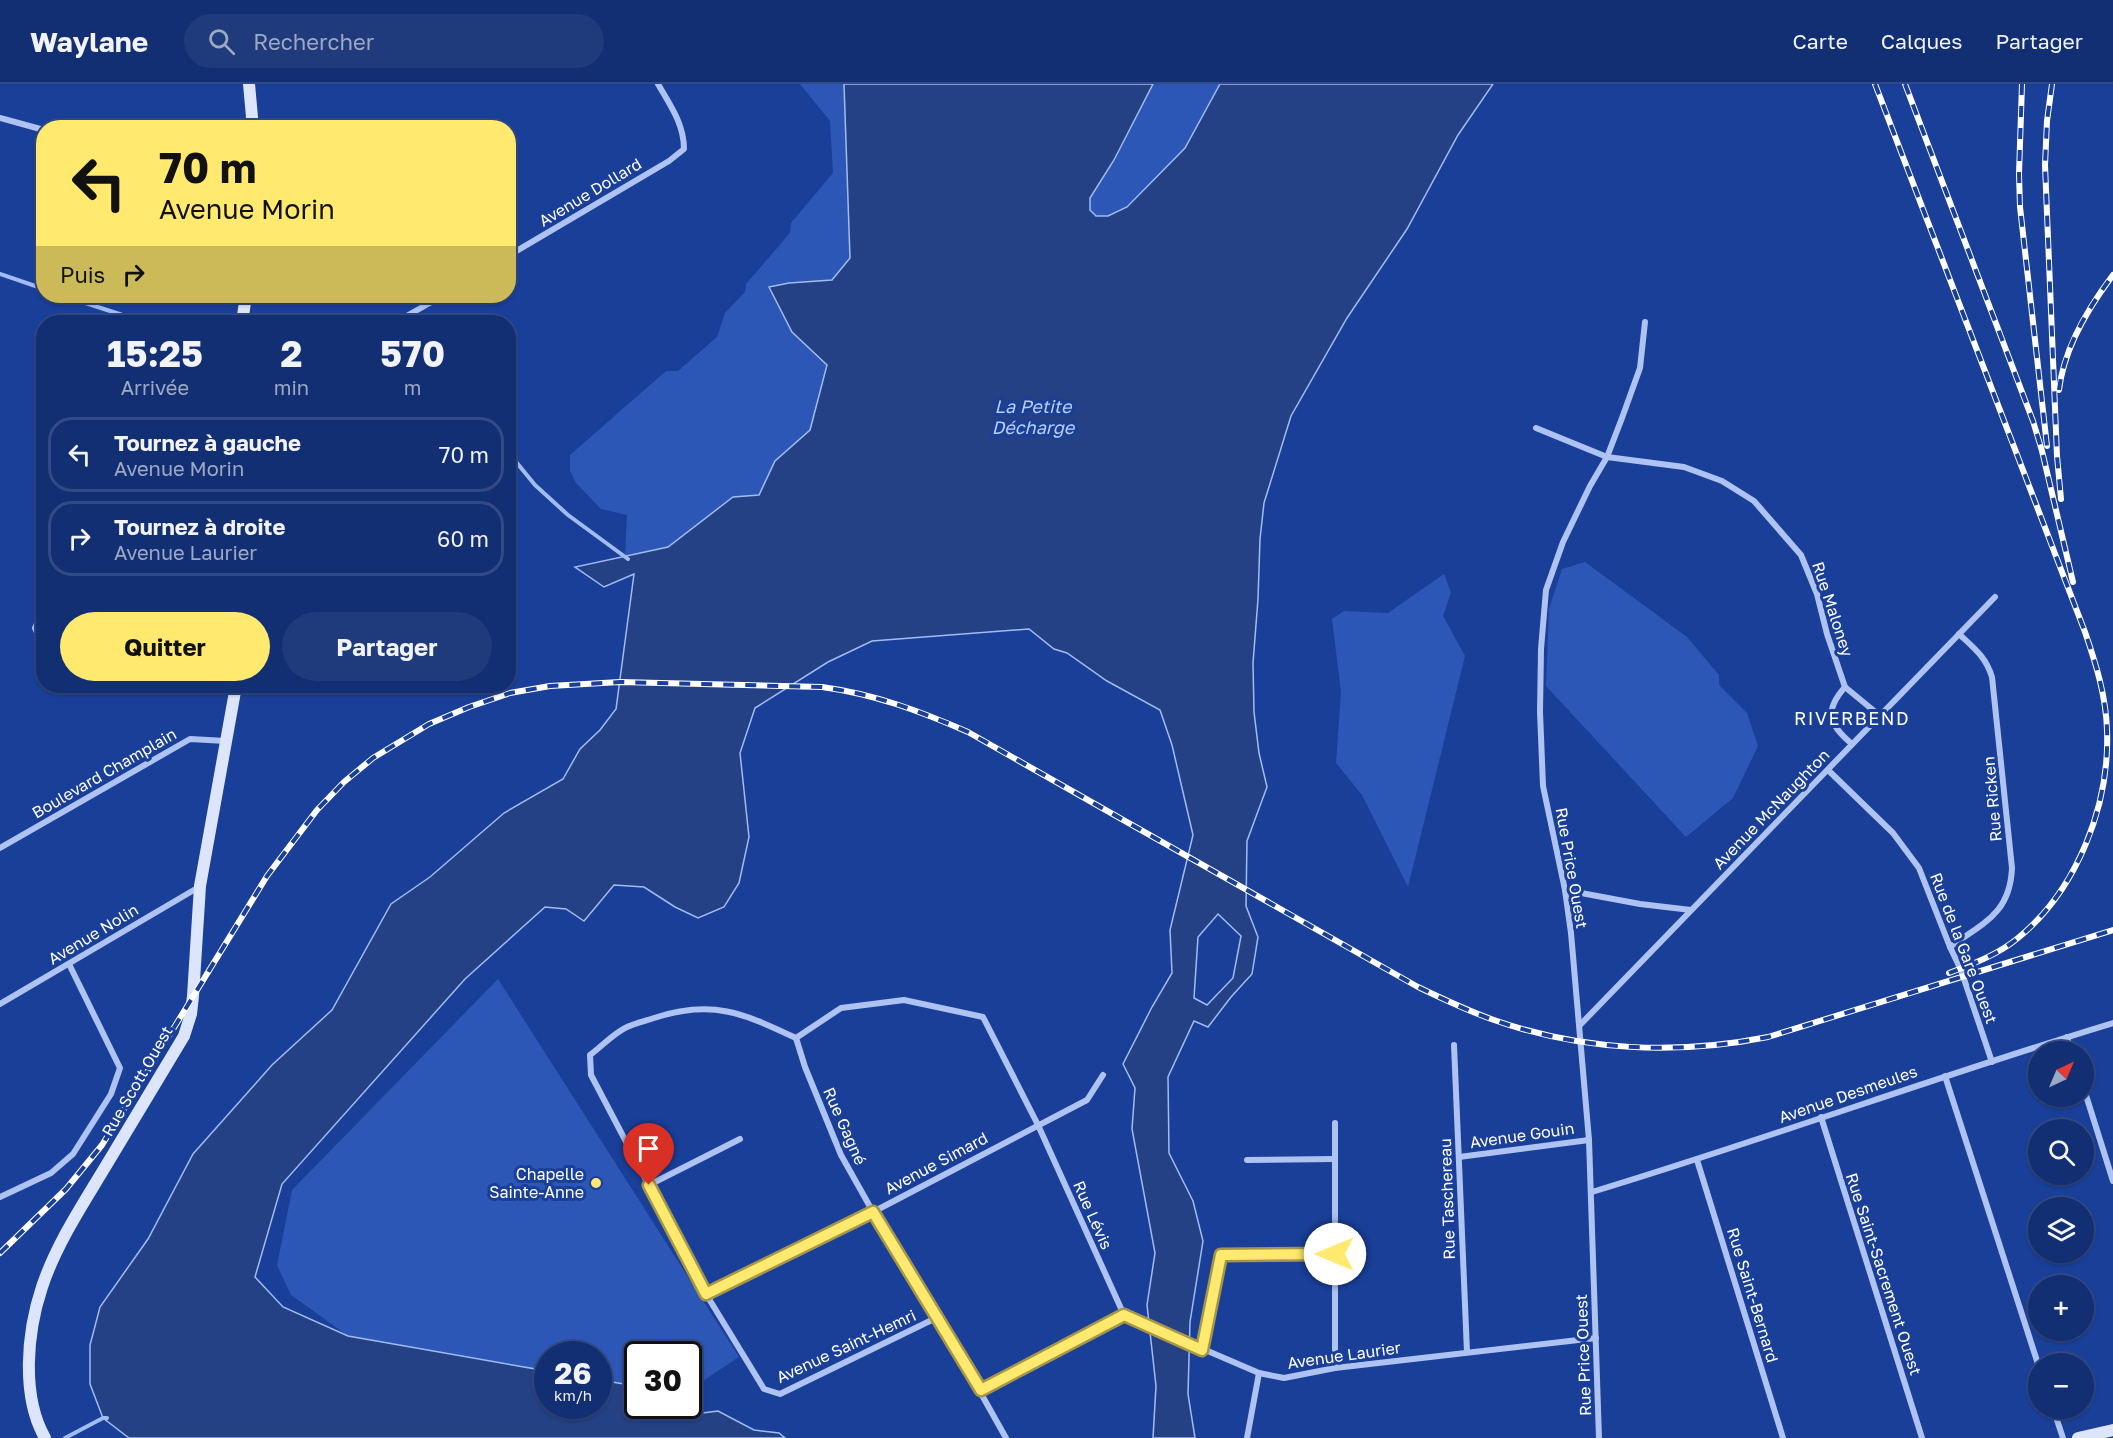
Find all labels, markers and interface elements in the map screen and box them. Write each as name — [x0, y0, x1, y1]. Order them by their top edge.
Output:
search box — [184, 14, 604, 68]
text: Waylane — [30, 25, 148, 58]
icon: search — [205, 25, 238, 58]
text: Rechercher — [253, 28, 374, 55]
text: Carte — [1792, 28, 1848, 54]
text: Calques — [1881, 28, 1962, 54]
text: Partager — [1995, 28, 2083, 54]
text: 70 m — [159, 142, 256, 192]
icon: left — [60, 144, 138, 222]
street label: Avenue Dollard — [535, 153, 645, 231]
text: Avenue Morin — [159, 193, 335, 225]
icon: right — [117, 258, 150, 291]
text: Puis — [60, 261, 105, 288]
text: 15:25 — [107, 332, 203, 375]
text: 2 — [281, 332, 302, 375]
text: 570 — [380, 332, 445, 375]
text: Arrivée — [121, 375, 189, 399]
text: min — [274, 375, 309, 399]
text: m — [404, 375, 421, 399]
water label: La Petite Décharge — [992, 395, 1076, 438]
text: Tournez à gauche — [114, 429, 301, 456]
icon: left — [63, 438, 96, 471]
text: 70 m — [439, 441, 489, 468]
text: Avenue Morin — [114, 456, 244, 480]
text: Tournez à droite — [114, 513, 285, 540]
icon: right — [63, 522, 96, 555]
text: 60 m — [437, 525, 489, 552]
text: Avenue Laurier — [114, 540, 257, 564]
street label: Rue Maloney — [1808, 559, 1858, 659]
button: Quitter — [60, 612, 270, 681]
button: Partager — [282, 612, 492, 681]
district label: RIVERBEND — [1794, 707, 1910, 729]
street label: Boulevard Champlain — [28, 723, 180, 823]
street label: Avenue McNaughton — [1709, 745, 1833, 873]
street label: Rue Ricken — [1978, 756, 2006, 842]
street label: Rue Price Ouest — [1552, 806, 1592, 930]
street label: Rue de la Gare Ouest — [1926, 870, 2002, 1026]
street label: Avenue Nolin — [44, 899, 142, 969]
street label: Rue Scott Ouest — [97, 1022, 177, 1140]
north arrow — [2028, 1041, 2094, 1107]
map controls — [2028, 1041, 2094, 1419]
street label: Avenue Desmeules — [1776, 1061, 1920, 1127]
street label: Rue Gagné — [819, 1084, 871, 1168]
street label: Avenue Gouin — [1469, 1118, 1575, 1152]
button: search — [2028, 1119, 2094, 1185]
pin — [623, 1123, 674, 1185]
street label: Avenue Simard — [881, 1127, 991, 1199]
icon: arrive — [632, 1132, 665, 1165]
street label: Rue Taschereau — [1435, 1138, 1459, 1260]
place label: Chapelle Sainte-Anne — [489, 1164, 584, 1202]
street label: Rue Saint-Sacrement Ouest — [1842, 1170, 1926, 1378]
marker: Chapelle Sainte-Anne — [589, 1176, 603, 1190]
street label: Rue Lévis — [1069, 1178, 1117, 1252]
button: layers — [2028, 1197, 2094, 1263]
position arrow — [1303, 1222, 1367, 1286]
street label: Rue Saint-Bernard — [1723, 1225, 1783, 1365]
button: + — [2028, 1275, 2094, 1341]
street label: Rue Price Ouest — [1571, 1294, 1595, 1416]
street label: Avenue Saint-Hemri — [773, 1305, 919, 1387]
street label: Avenue Laurier — [1286, 1337, 1402, 1373]
speed limit sign: 30 — [624, 1341, 702, 1419]
button: − — [2028, 1353, 2094, 1419]
text: 26 — [554, 1355, 592, 1391]
text: km/h — [554, 1386, 592, 1404]

